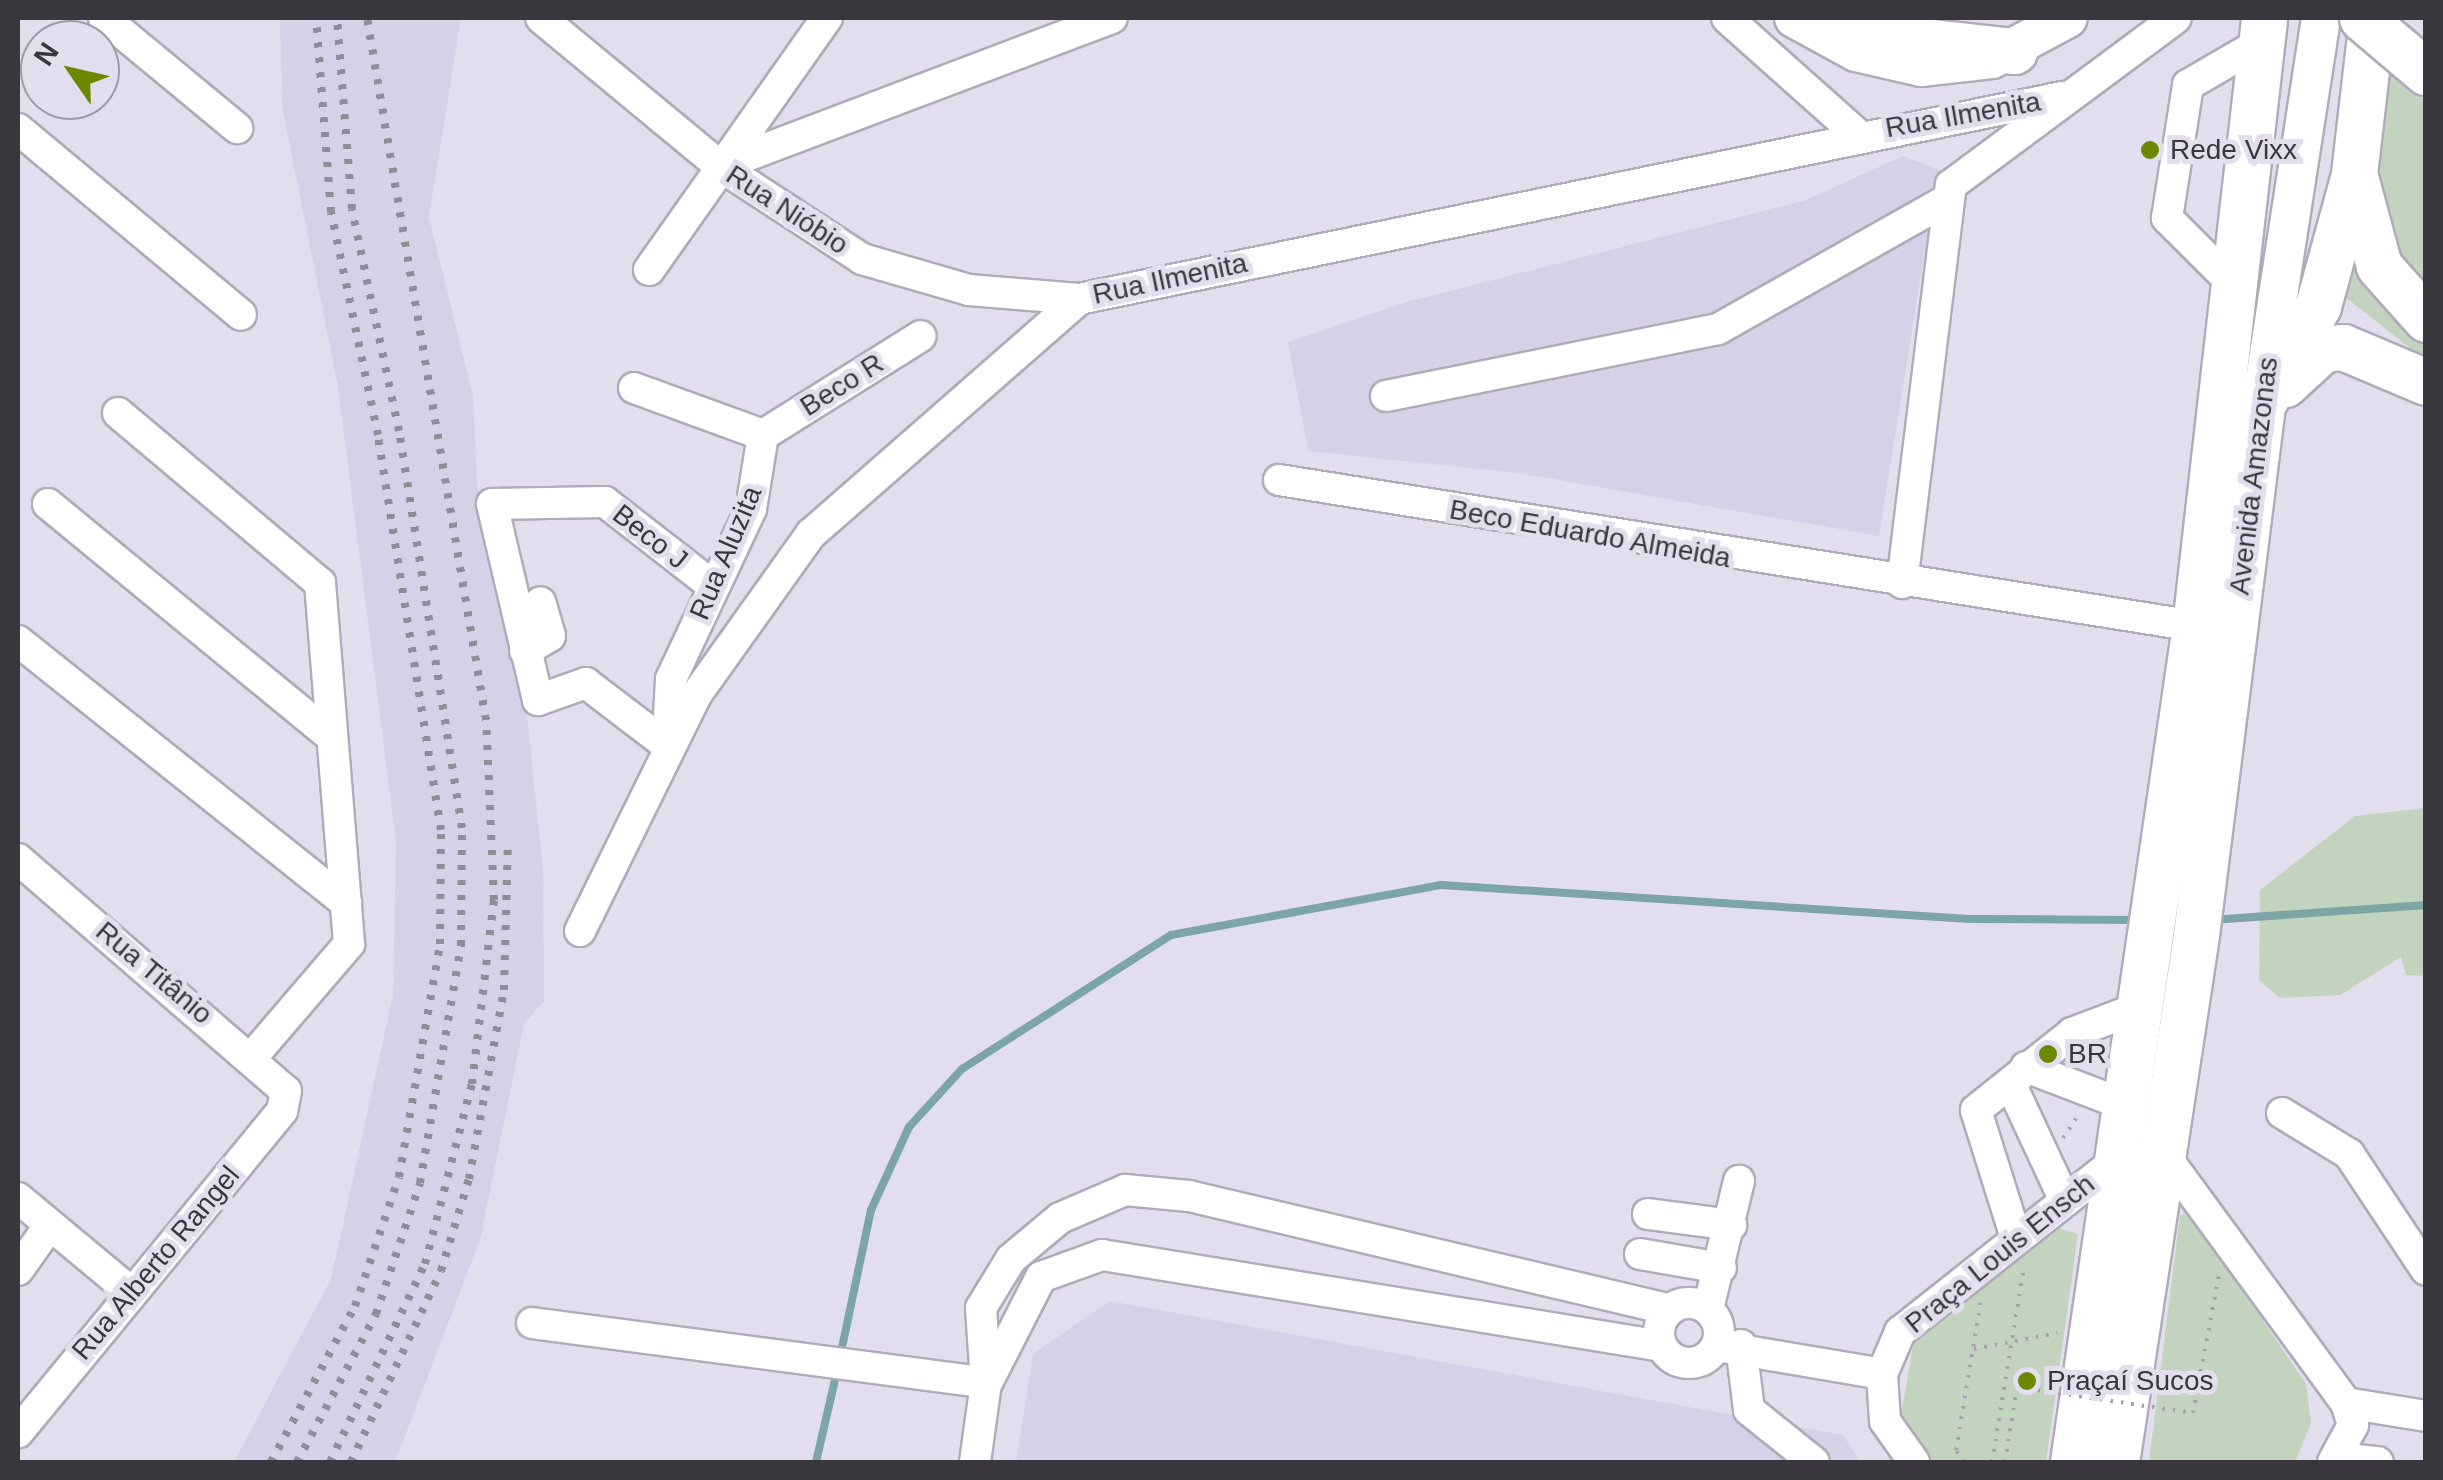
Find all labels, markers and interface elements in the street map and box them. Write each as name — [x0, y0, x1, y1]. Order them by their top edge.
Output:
north arrow — [20, 20, 120, 120]
text: N — [28, 37, 65, 71]
street label: Rua Ilmenita — [1883, 85, 2043, 145]
place label: Rede Vixx — [2170, 133, 2297, 167]
marker: Rede Vixx — [2139, 139, 2161, 161]
street label: Rua Nióbio — [720, 158, 854, 262]
street label: Rua Ilmenita — [1090, 246, 1250, 312]
street label: Beco R — [794, 346, 890, 424]
street label: Avenida Amazonas — [2223, 354, 2285, 598]
street label: Rua Aluzita — [683, 481, 769, 625]
street label: Beco Eduardo Almeida — [1446, 493, 1734, 575]
street label: Beco J — [606, 497, 694, 577]
street label: Rua Titânio — [89, 914, 219, 1032]
place label: BR — [2068, 1037, 2107, 1071]
marker: BR — [2037, 1043, 2059, 1065]
street label: Rua Alberto Rangel — [65, 1159, 247, 1367]
street label: Praça Louis Ensch — [1899, 1167, 2101, 1341]
place label: Praçaí Sucos — [2047, 1364, 2214, 1398]
marker: Praçaí Sucos — [2016, 1370, 2038, 1392]

